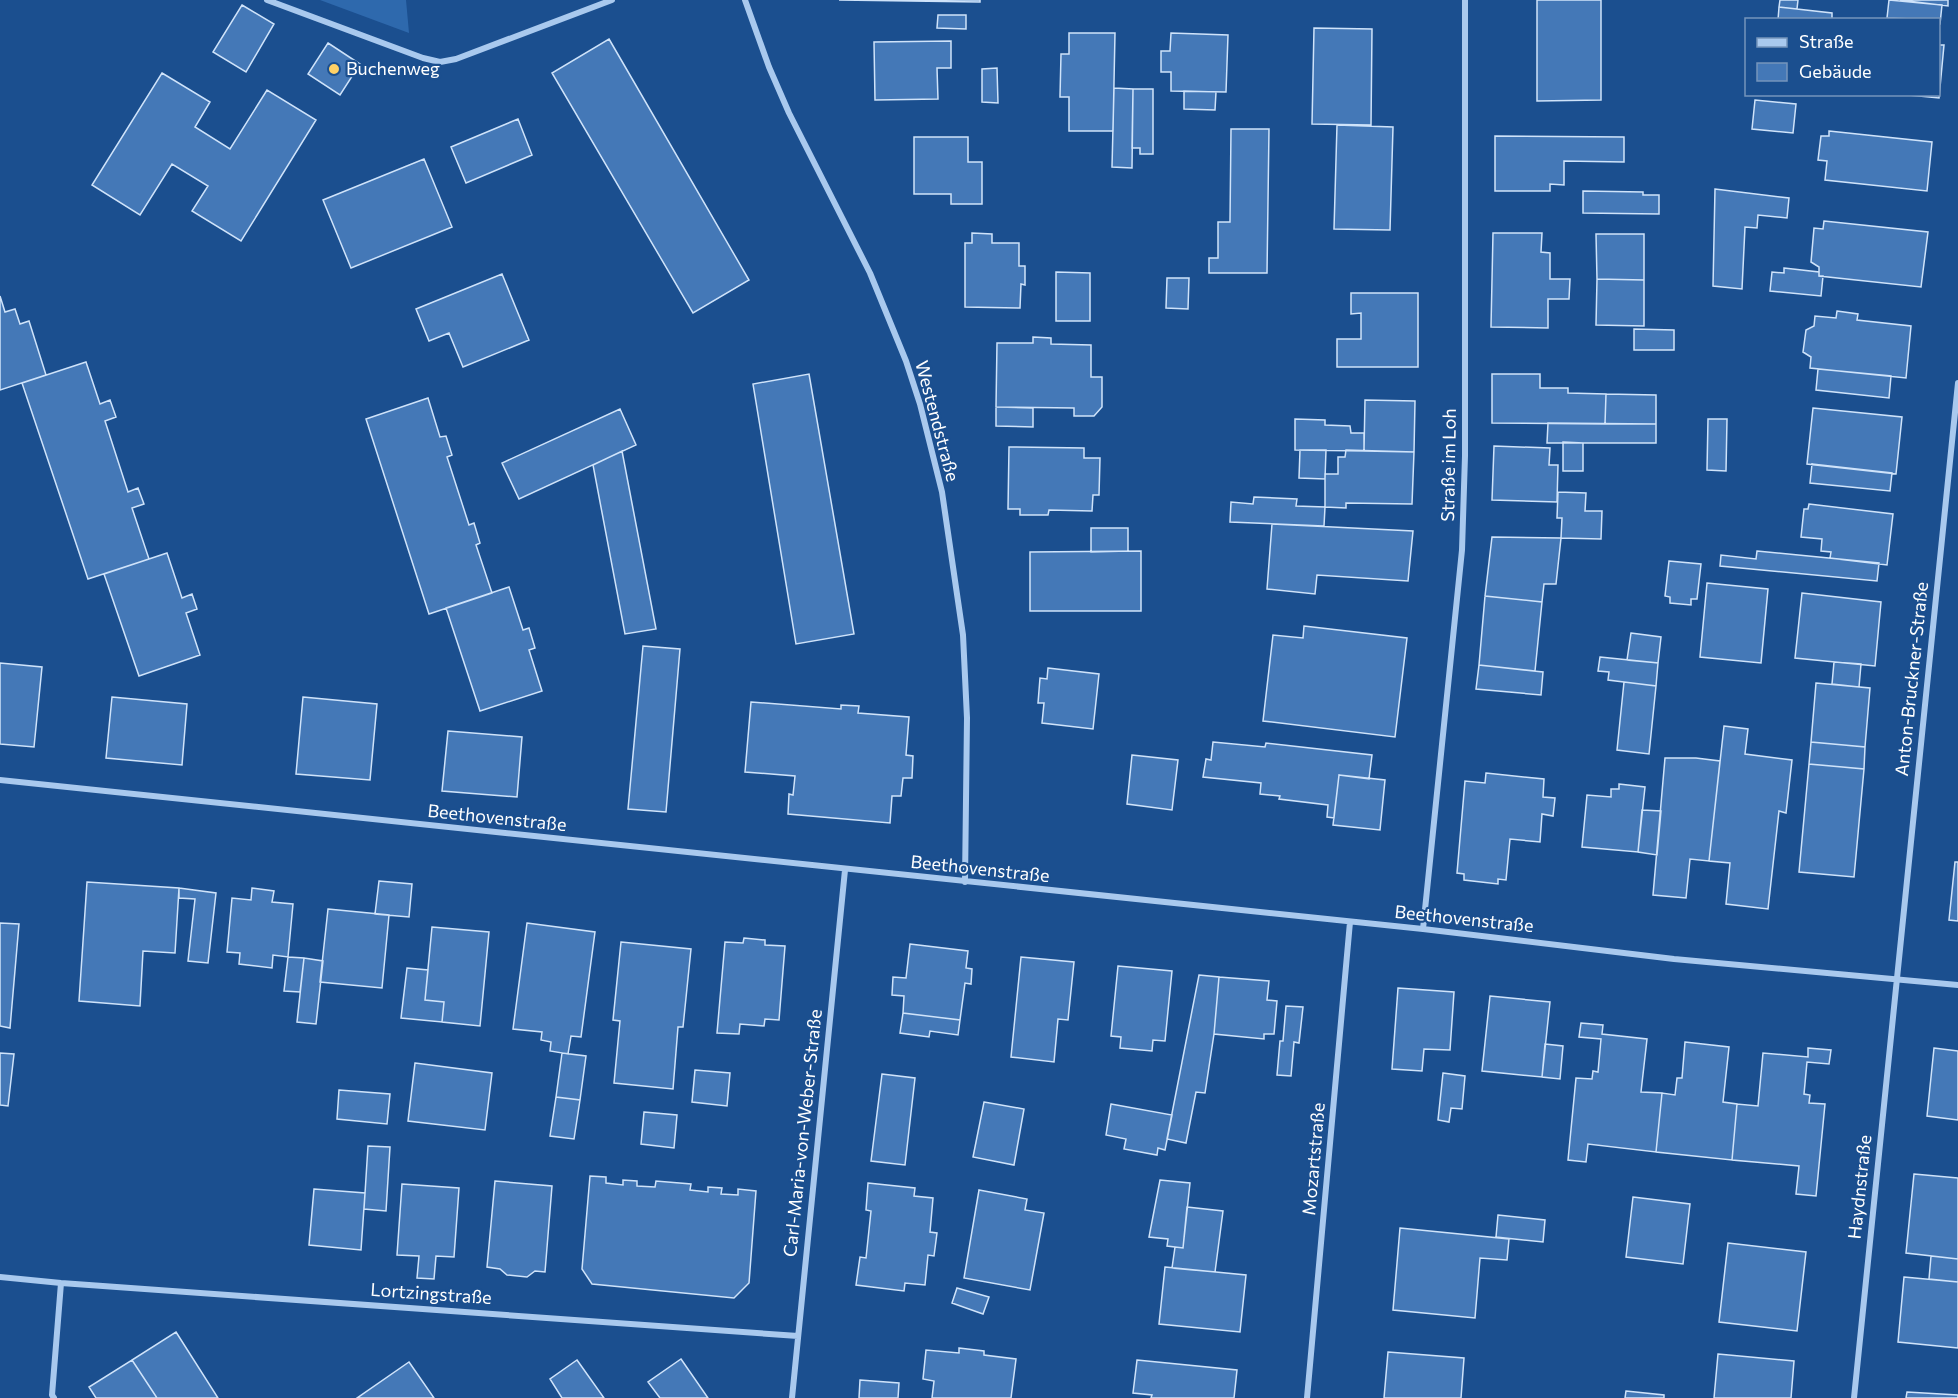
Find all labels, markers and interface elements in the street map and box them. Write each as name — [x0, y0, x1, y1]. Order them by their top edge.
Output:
legend — [1745, 18, 1940, 96]
text: Straße — [1799, 30, 1854, 52]
place label: Buchenweg — [346, 57, 440, 79]
text: Gebäude — [1799, 60, 1872, 82]
marker: Buchenweg — [327, 62, 341, 76]
street label: Westendstraße — [911, 358, 965, 484]
street label: Straße im Loh — [1436, 408, 1460, 522]
street label: Anton-Bruckner-Straße — [1890, 581, 1932, 777]
street label: Beethovenstraße — [426, 799, 568, 835]
street label: Beethovenstraße — [909, 850, 1051, 886]
street label: Beethovenstraße — [1393, 900, 1535, 936]
street label: Carl-Maria-von-Weber-Straße — [778, 1008, 826, 1258]
street label: Mozartstraße — [1297, 1102, 1329, 1216]
street label: Haydnstraße — [1843, 1134, 1875, 1240]
street label: Lortzingstraße — [370, 1278, 493, 1308]

